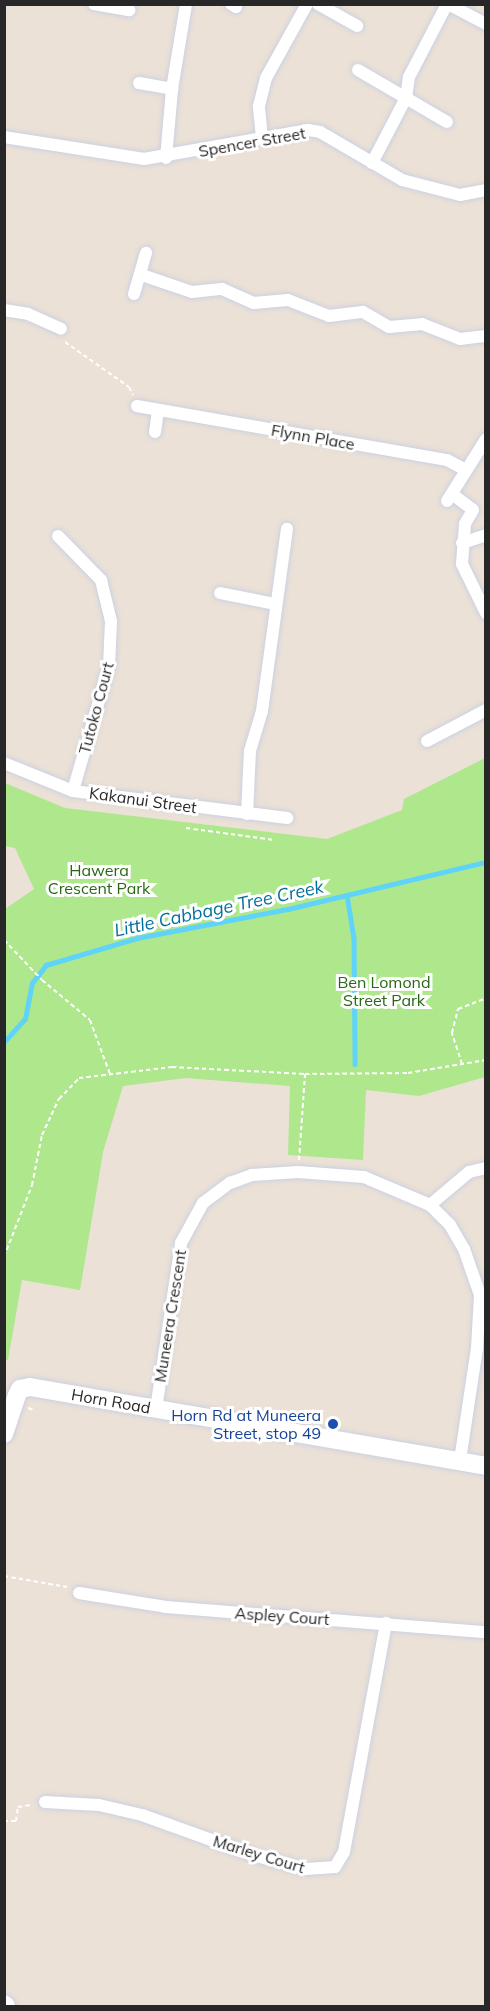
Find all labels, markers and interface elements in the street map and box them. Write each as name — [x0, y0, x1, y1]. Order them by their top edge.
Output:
street label: Spencer Street — [197, 123, 307, 161]
street label: Flynn Place — [270, 420, 356, 454]
street label: Tutoko Court — [75, 660, 117, 756]
street label: Kakanui Street — [88, 783, 198, 817]
park label: Hawera Crescent Park — [48, 860, 150, 898]
water label: Little Cabbage Tree Creek — [112, 876, 326, 942]
park label: Ben Lomond Street Park — [337, 972, 431, 1010]
street label: Muneera Crescent — [150, 1248, 190, 1384]
street label: Horn Road — [70, 1385, 152, 1417]
place label: Horn Rd at Muneera Street, stop 49 — [171, 1405, 321, 1443]
marker: Horn Rd at Muneera Street, stop 49 — [326, 1417, 340, 1431]
street label: Aspley Court — [234, 1603, 330, 1629]
street label: Marley Court — [211, 1831, 307, 1877]

